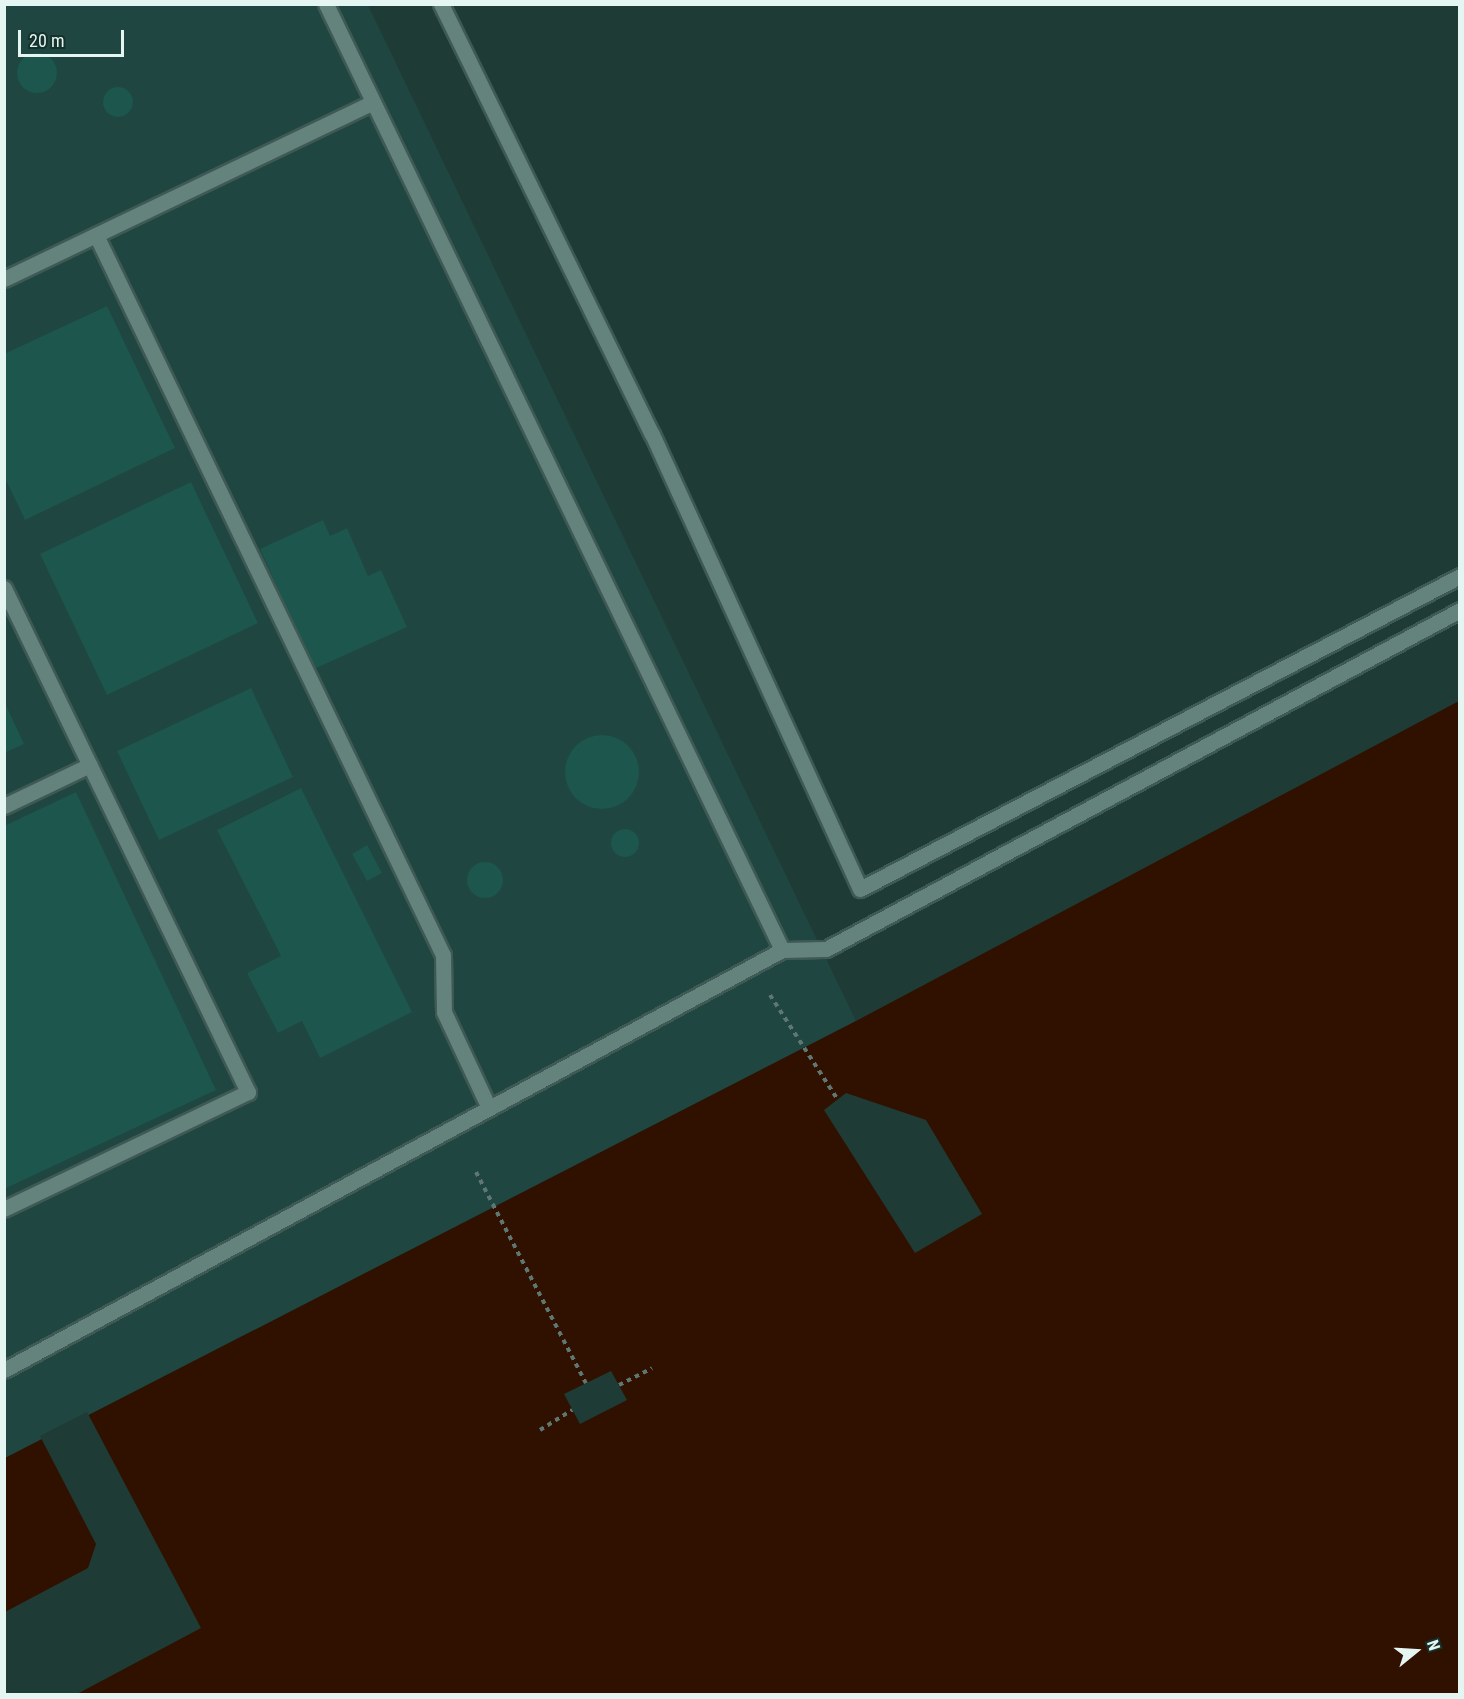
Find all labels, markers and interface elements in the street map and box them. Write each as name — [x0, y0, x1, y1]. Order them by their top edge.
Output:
scale bar — [21, 18, 128, 56]
text: 20 m — [29, 30, 64, 51]
north arrow — [1386, 1621, 1446, 1681]
text: N — [1423, 1638, 1444, 1653]

